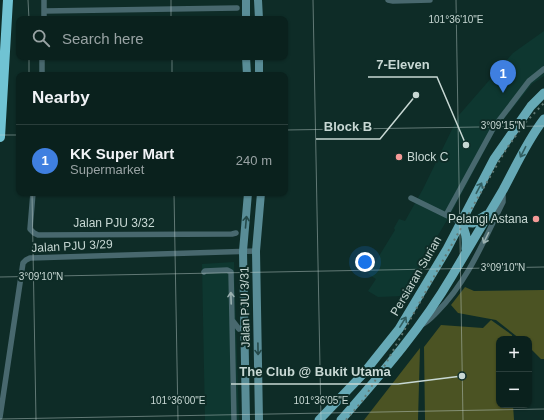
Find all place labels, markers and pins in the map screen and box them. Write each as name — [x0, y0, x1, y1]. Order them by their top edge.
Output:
callout: 7-Eleven — [368, 52, 437, 77]
pin: 1 — [490, 60, 516, 93]
callout: Block B — [316, 114, 380, 139]
place label: Block C — [407, 150, 449, 164]
marker: Block C — [394, 152, 404, 162]
place label: Pelangi Astana — [448, 212, 528, 226]
marker: Pelangi Astana — [531, 214, 541, 224]
callout: The Club @ Bukit Utama — [231, 359, 398, 384]

